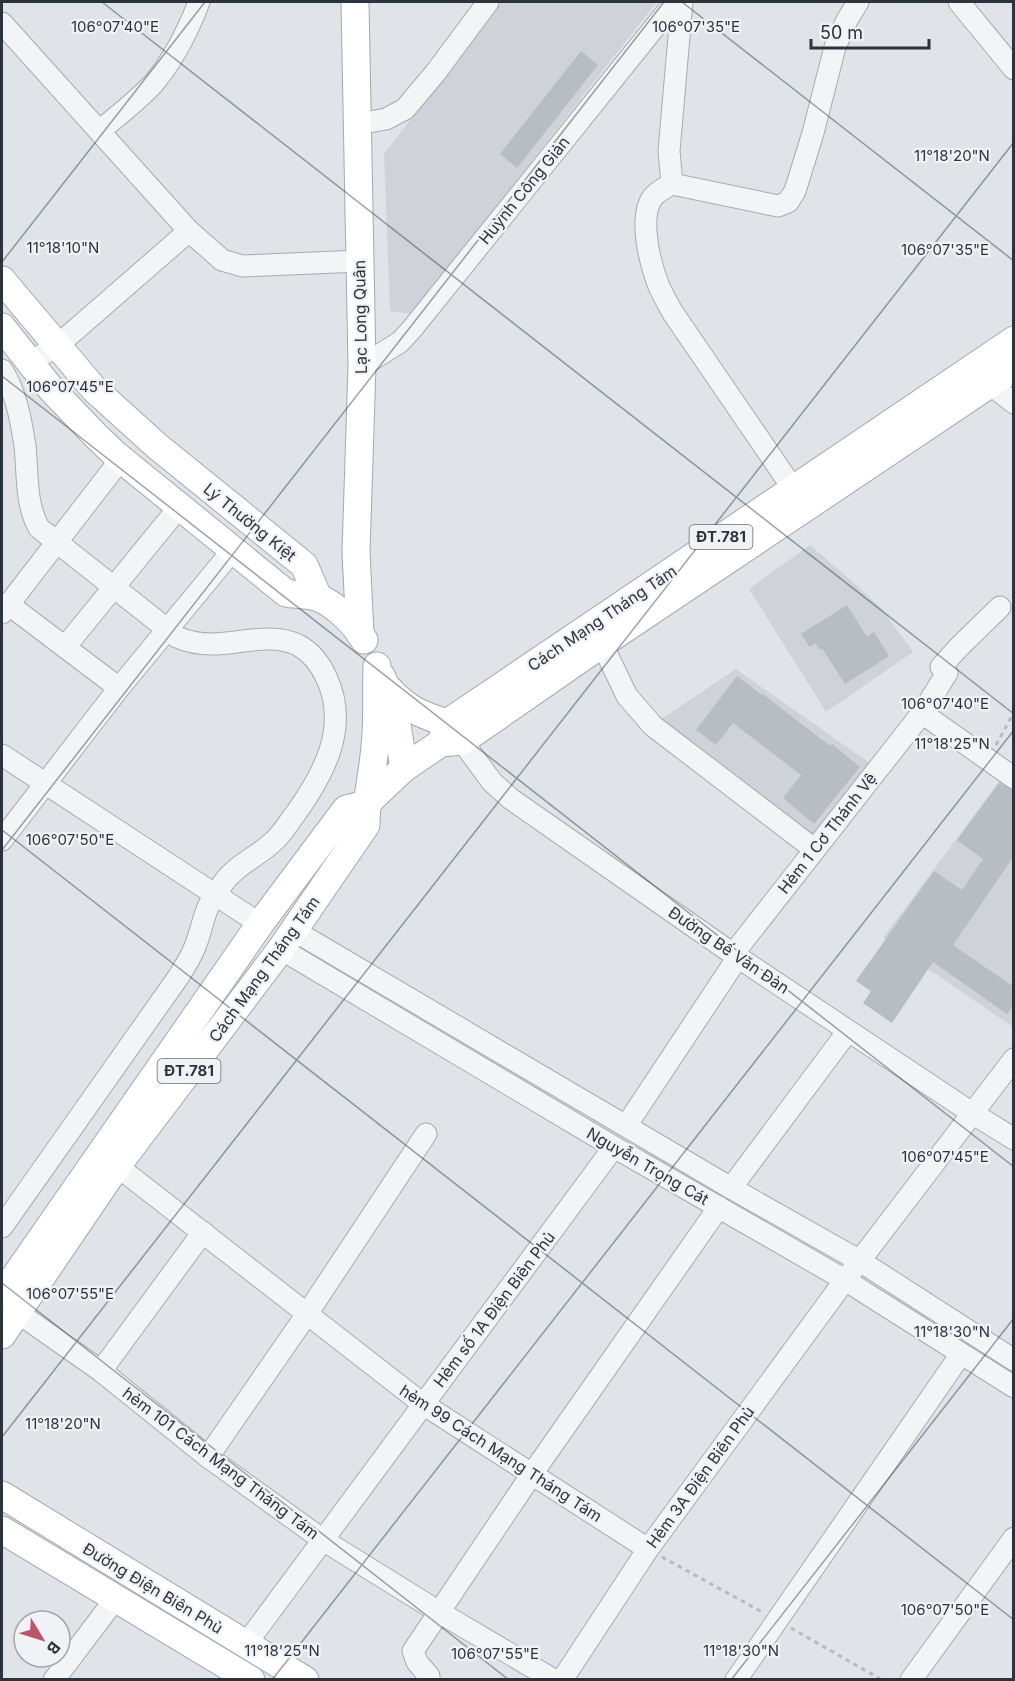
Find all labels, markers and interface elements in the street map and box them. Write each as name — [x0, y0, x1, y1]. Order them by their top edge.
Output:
scale bar — [811, 12, 930, 50]
text: 106°07'40"E — [71, 17, 159, 36]
text: 106°07'35"E — [652, 17, 740, 36]
text: 50 m — [820, 22, 863, 43]
street label: Huỳnh Công Giản — [474, 132, 574, 248]
text: 11°18'20"N — [914, 146, 990, 165]
text: 11°18'10"N — [27, 238, 99, 257]
text: 106°07'35"E — [901, 240, 989, 259]
street label: Lạc Long Quân — [349, 260, 371, 374]
text: 106°07'45"E — [26, 377, 114, 396]
street label: Lý Thường Kiệt — [200, 479, 300, 565]
road number: ĐT.781 — [690, 525, 752, 549]
street label: Cách Mạng Tháng Tám — [524, 561, 680, 675]
text: 106°07'40"E — [901, 694, 989, 713]
text: 11°18'25"N — [914, 734, 990, 753]
street label: Hẻm 1 Cơ Thánh Vệ — [773, 768, 881, 898]
text: 106°07'50"E — [26, 830, 114, 849]
street label: Cách Mạng Tháng Tám — [204, 892, 324, 1046]
street label: Đường Bế Văn Đàn — [665, 902, 793, 998]
road number: ĐT.781 — [158, 1059, 220, 1083]
street label: Nguyễn Trọng Cát — [583, 1123, 713, 1209]
text: 106°07'45"E — [901, 1147, 989, 1166]
street label: Hẻm số 1A Điện Biên Phủ — [429, 1227, 559, 1391]
text: 106°07'55"E — [26, 1284, 114, 1303]
text: 11°18'30"N — [914, 1322, 990, 1341]
street label: hẻm 99 Cách Mạng Tháng Tám — [396, 1380, 606, 1526]
street label: hẻm 101 Cách Mạng Tháng Tám — [119, 1383, 323, 1543]
street label: Hẻm 3A Điện Biên Phủ — [642, 1402, 758, 1552]
text: 11°18'20"N — [25, 1414, 101, 1433]
street label: Đường Điện Biên Phủ — [79, 1538, 227, 1638]
text: 106°07'50"E — [901, 1600, 989, 1619]
north arrow — [12, 1609, 72, 1669]
text: B — [43, 1638, 65, 1659]
text: 11°18'25"N — [244, 1641, 320, 1660]
text: 11°18'30"N — [703, 1641, 779, 1660]
text: 106°07'55"E — [451, 1644, 539, 1663]

